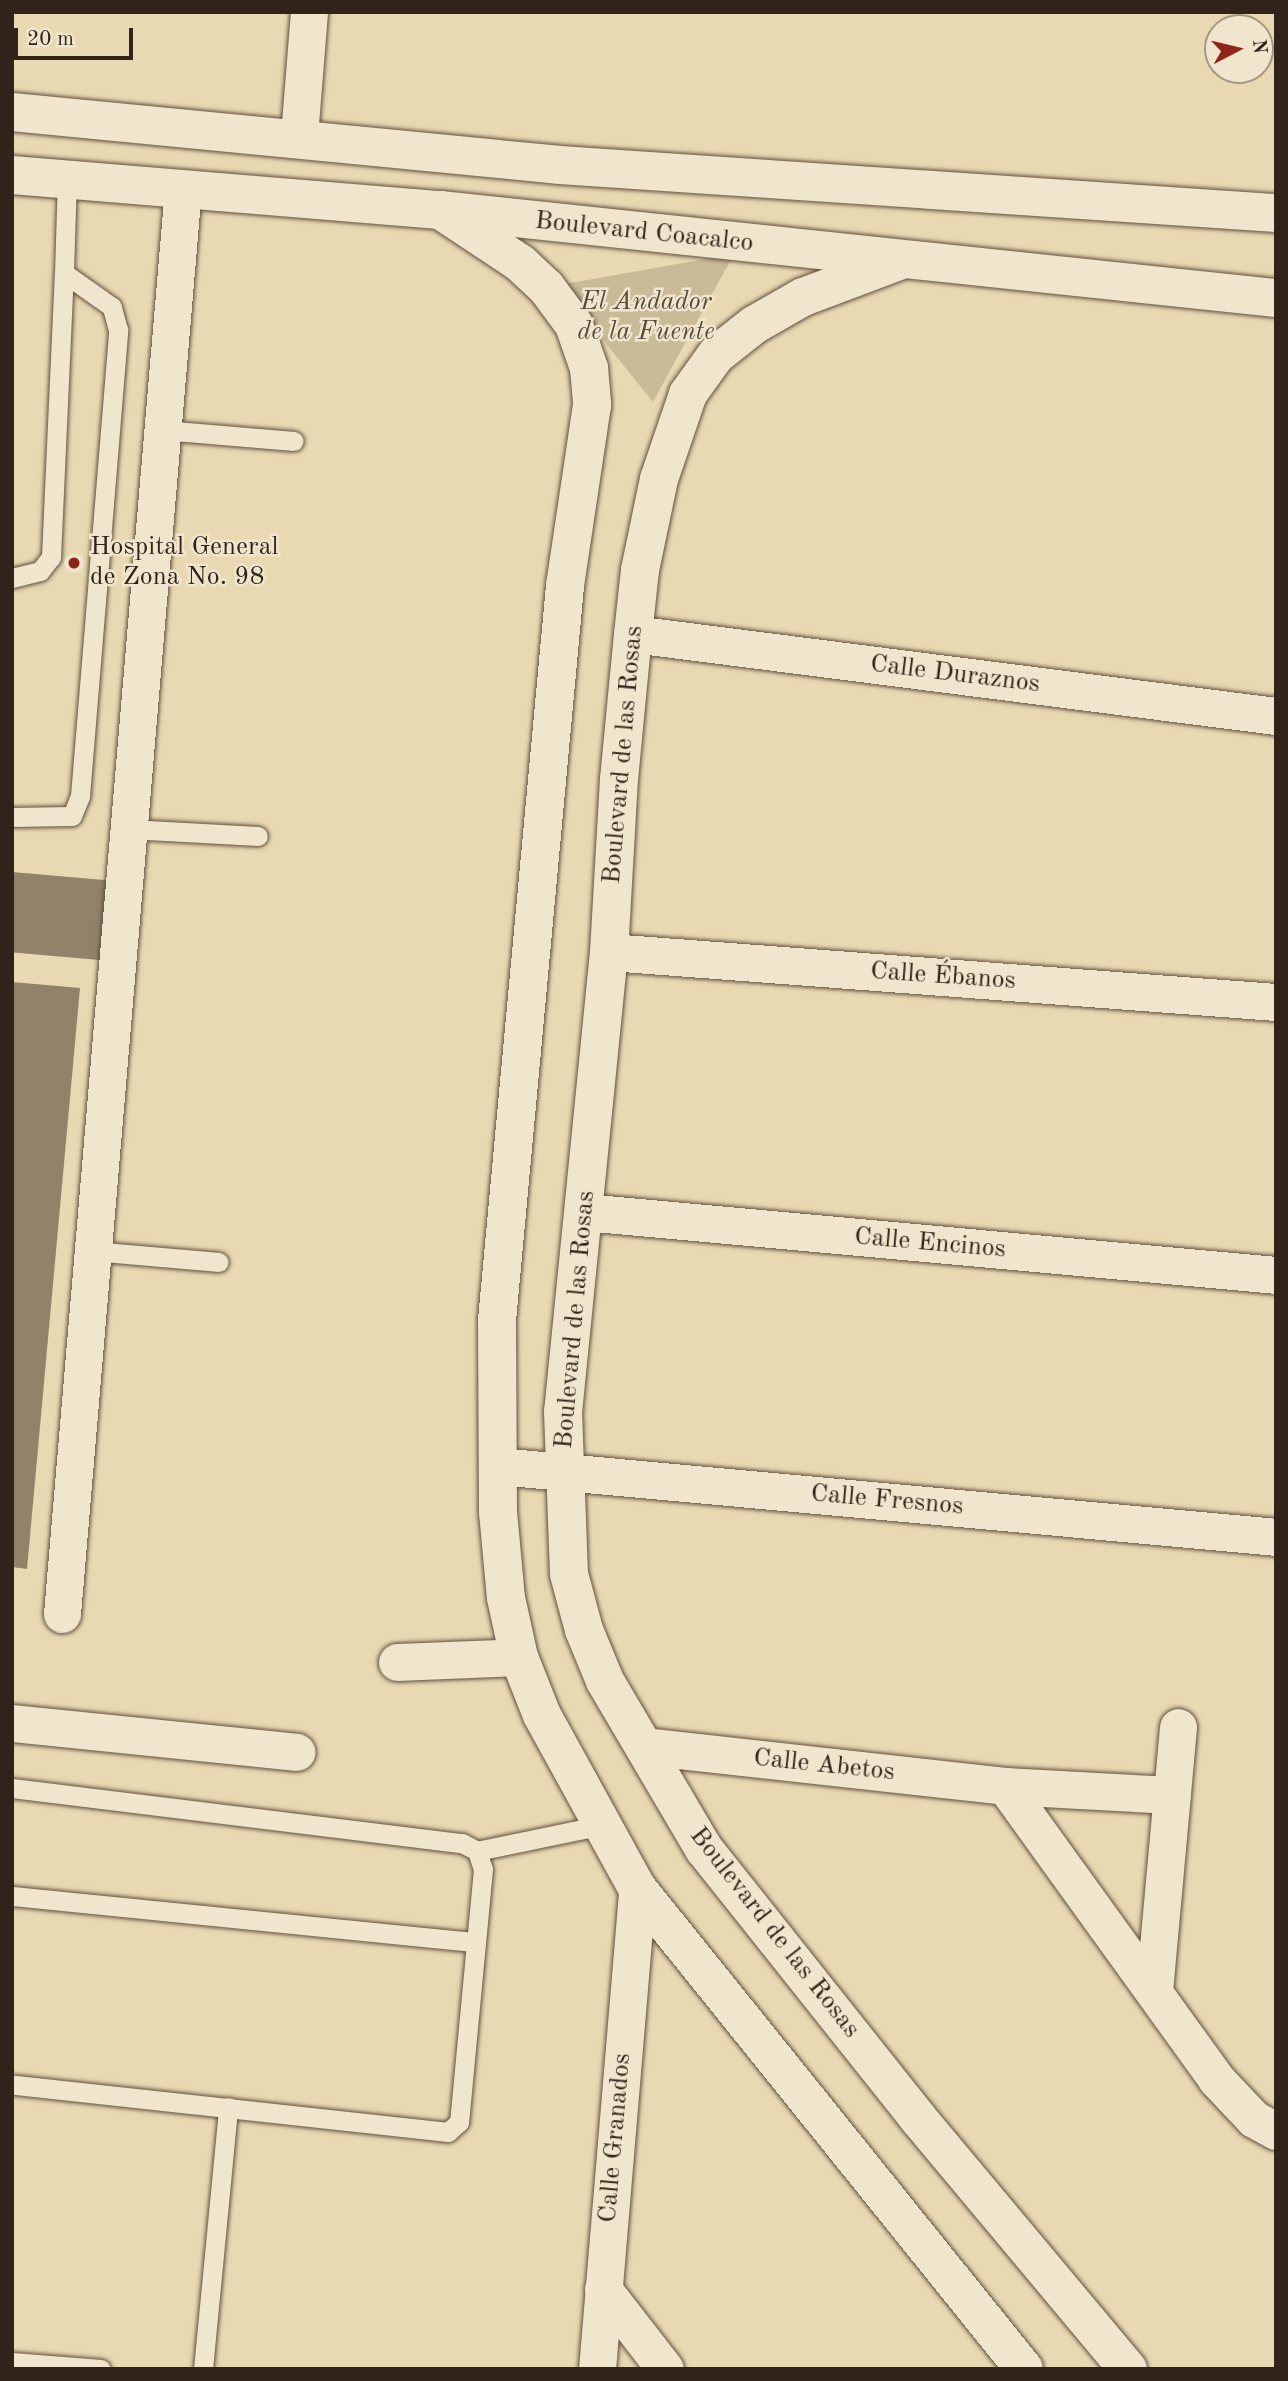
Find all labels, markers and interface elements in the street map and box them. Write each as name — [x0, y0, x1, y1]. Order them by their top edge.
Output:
scale bar — [18, 14, 136, 58]
north arrow — [1204, 14, 1274, 84]
text: 20 m — [27, 29, 74, 50]
text: N — [1248, 38, 1269, 55]
street label: Boulevard Coacalco — [533, 206, 755, 260]
park label: El Andador de la Fuente — [577, 287, 715, 348]
place label: Hospital General de Zona No. 98 — [90, 532, 279, 594]
marker: Hospital General de Zona No. 98 — [64, 553, 84, 573]
street label: Boulevard de las Rosas — [597, 625, 651, 885]
street label: Calle Duraznos — [868, 649, 1042, 701]
street label: Calle Ébanos — [869, 956, 1017, 998]
street label: Boulevard de las Rosas — [549, 1190, 603, 1450]
street label: Calle Encinos — [853, 1222, 1007, 1266]
street label: Calle Fresnos — [809, 1479, 965, 1523]
street label: Calle Abetos — [752, 1743, 896, 1789]
street label: Boulevard de las Rosas — [682, 1821, 866, 2045]
street label: Calle Granados — [593, 2052, 639, 2224]

